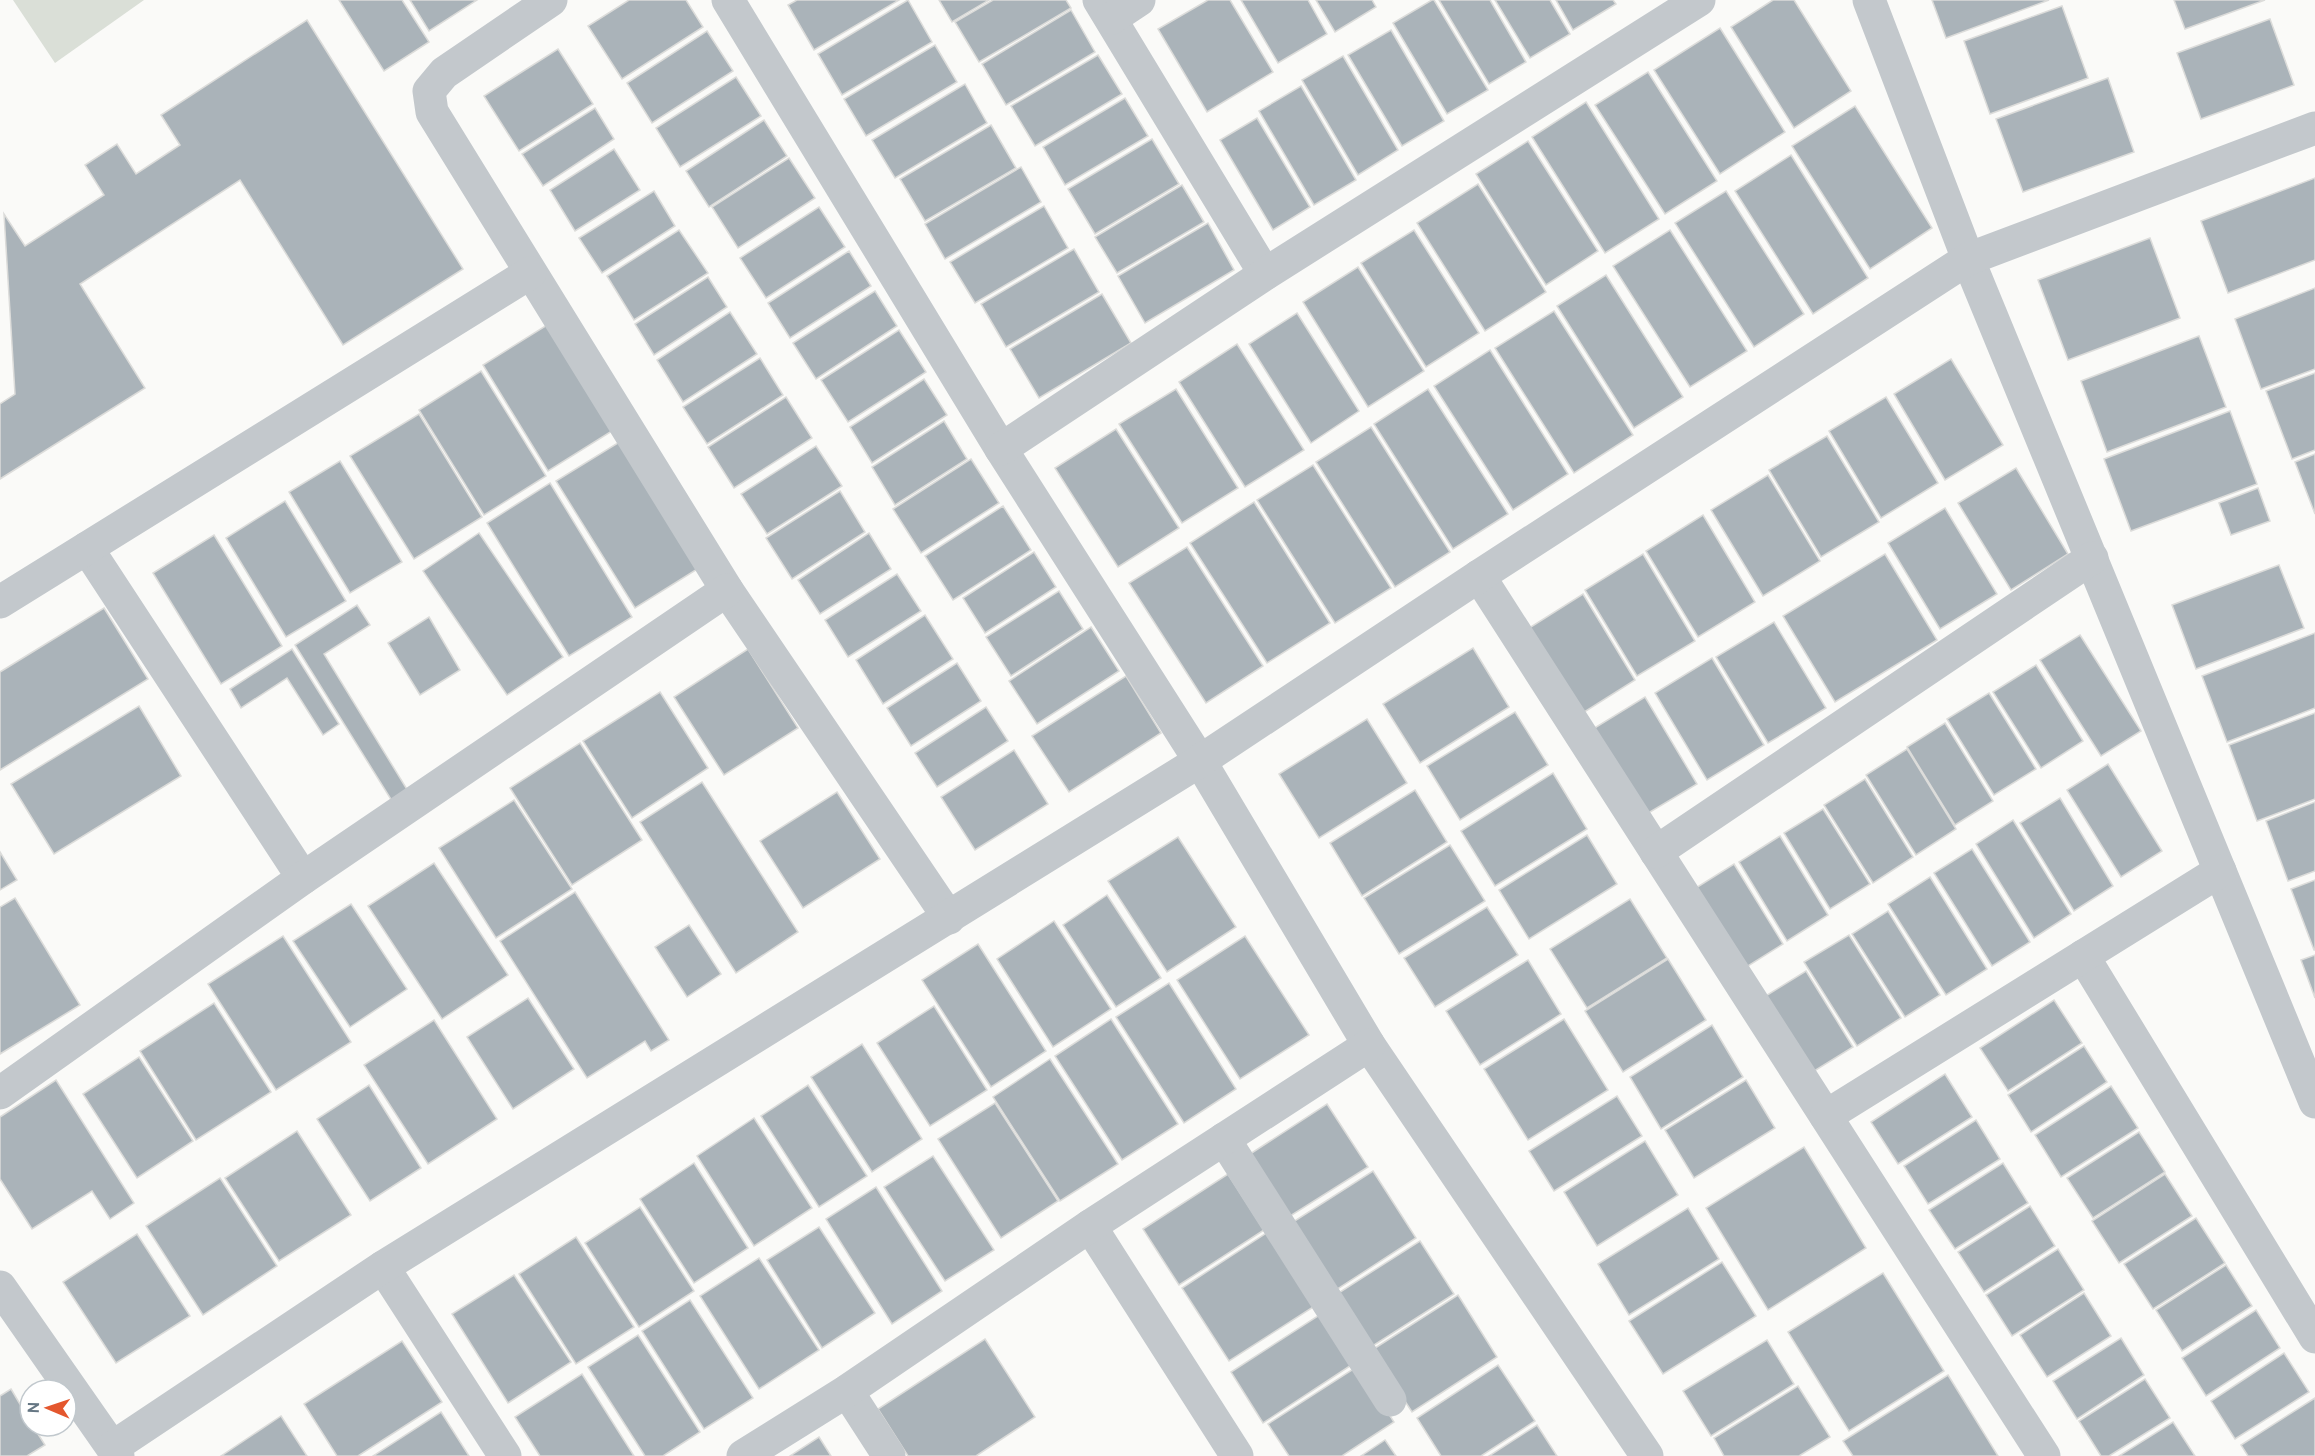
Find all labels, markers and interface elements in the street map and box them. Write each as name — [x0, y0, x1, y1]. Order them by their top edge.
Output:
north arrow — [18, 1378, 78, 1438]
text: N — [25, 1401, 45, 1414]

